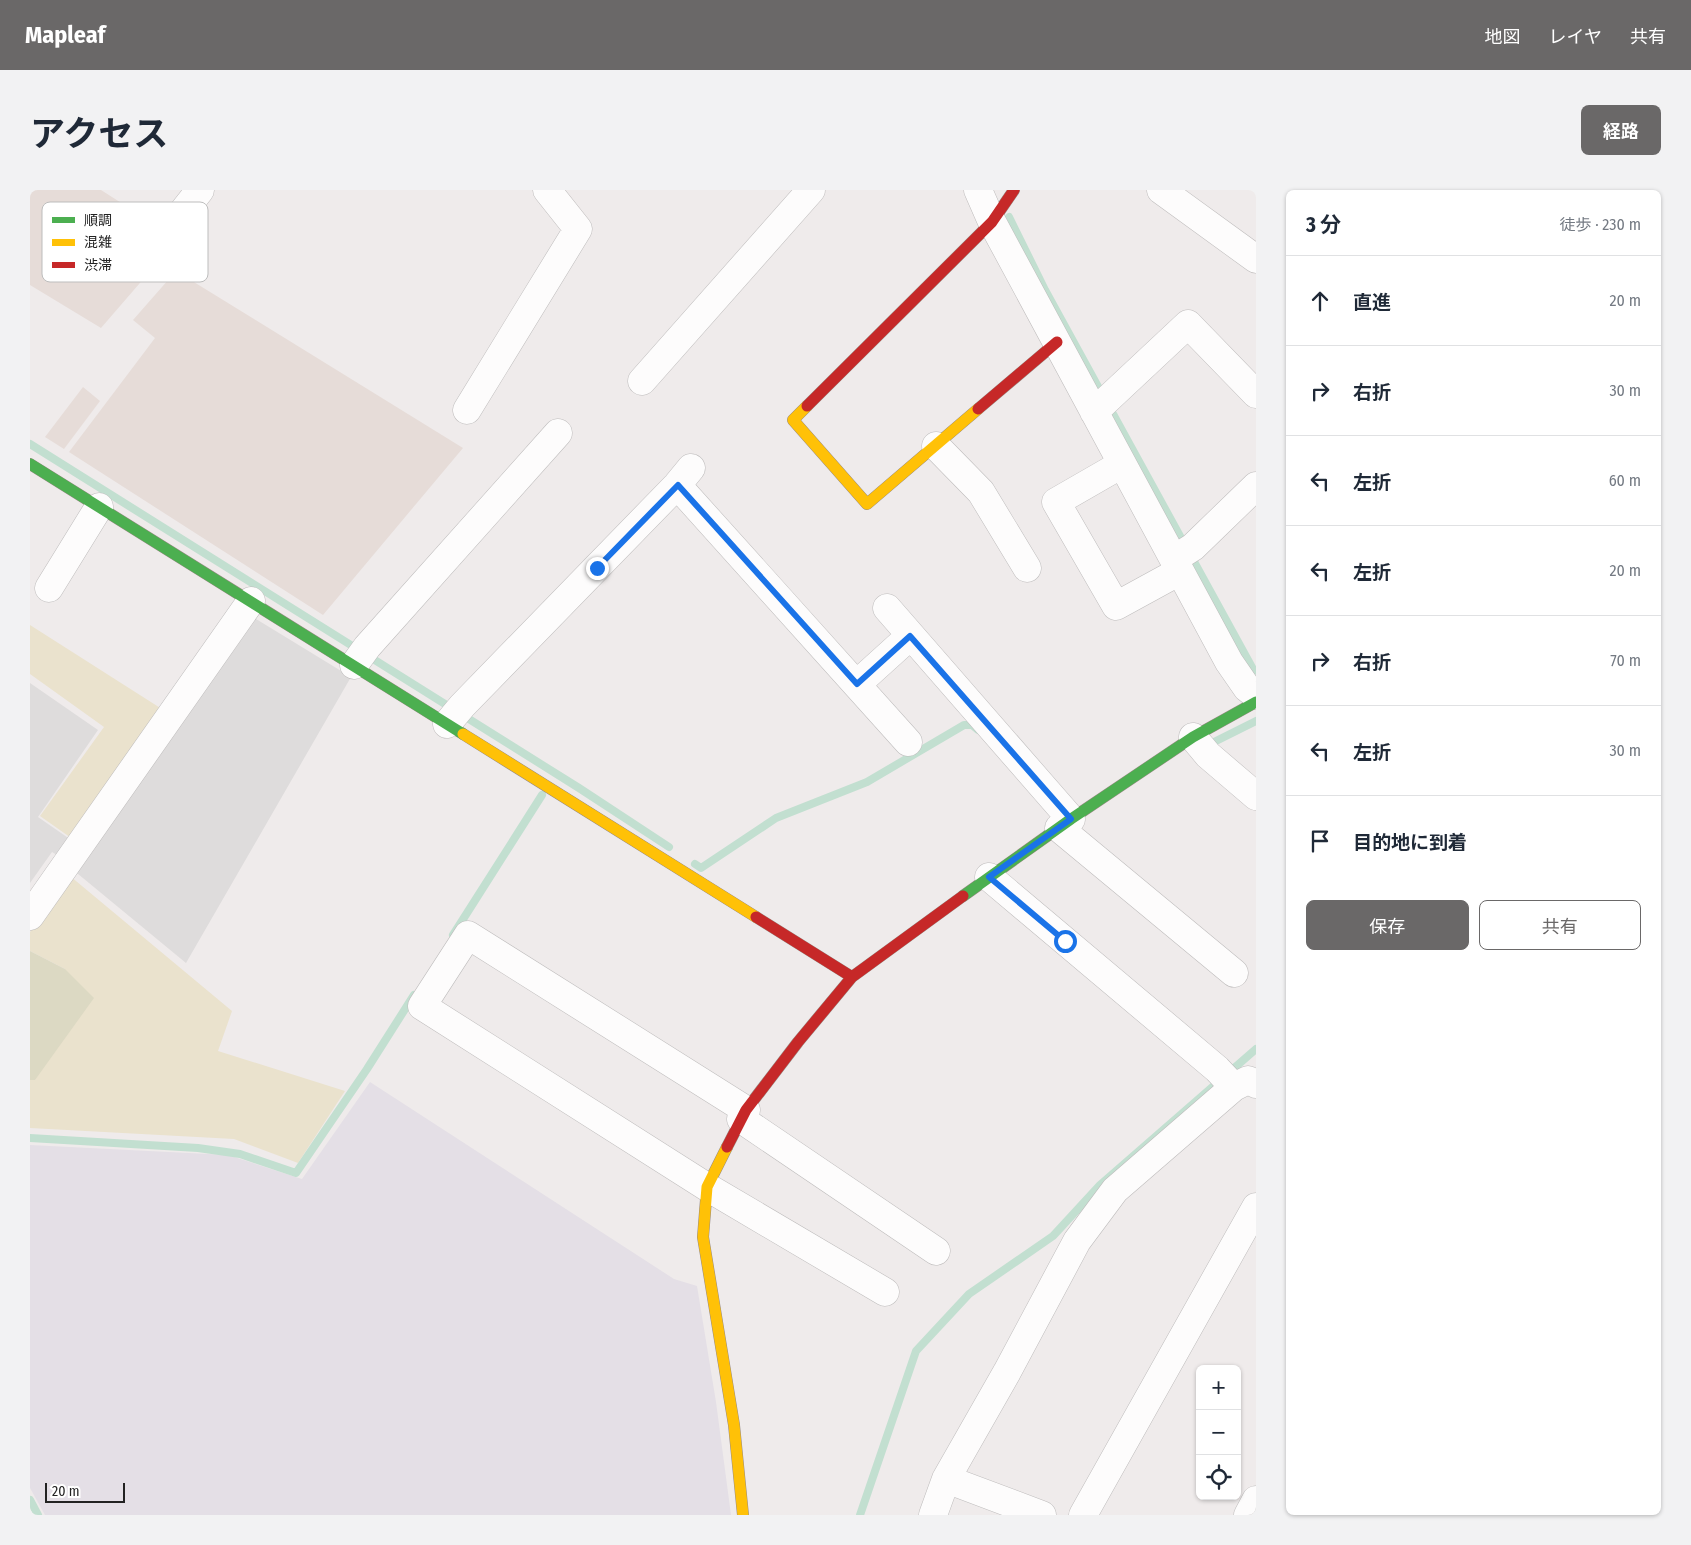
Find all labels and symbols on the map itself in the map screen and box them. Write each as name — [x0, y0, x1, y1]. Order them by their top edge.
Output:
legend — [42, 202, 208, 282]
text: 順調 — [84, 212, 112, 229]
text: 混雑 — [84, 234, 112, 251]
text: 渋滞 — [84, 257, 112, 274]
route end — [586, 557, 609, 580]
route start — [1054, 930, 1077, 953]
scale bar — [45, 1480, 125, 1503]

